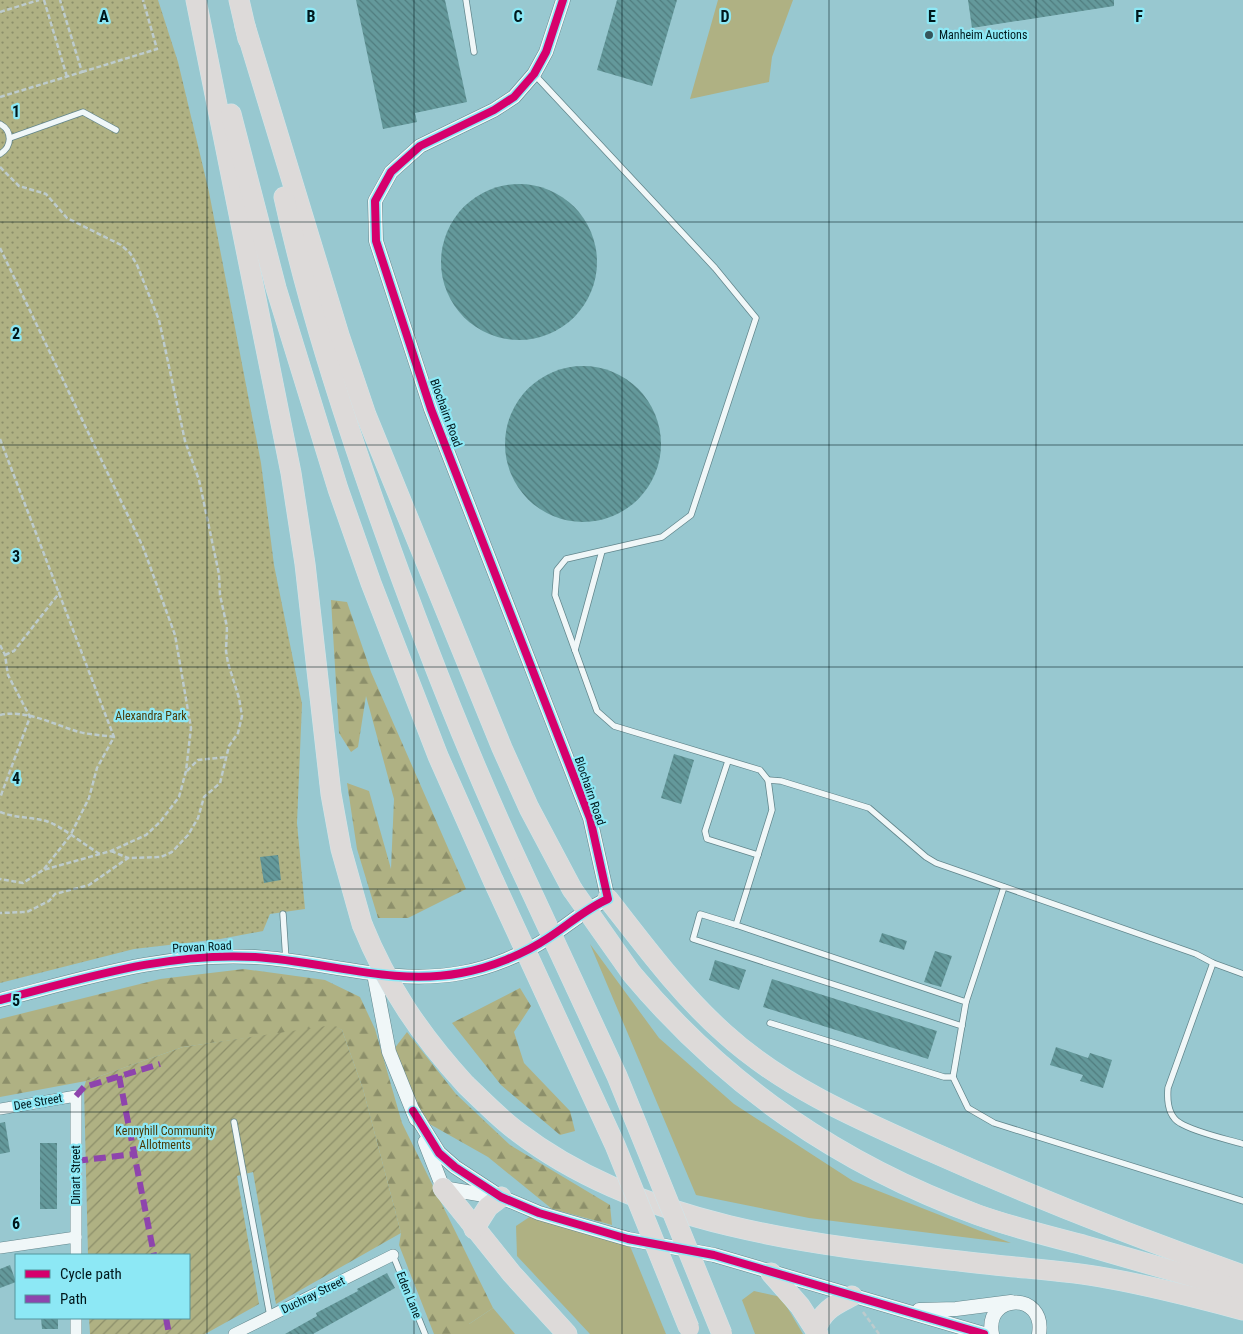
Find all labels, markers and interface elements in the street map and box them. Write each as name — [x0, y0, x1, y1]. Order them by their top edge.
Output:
text: A — [99, 7, 109, 26]
text: B — [307, 7, 316, 26]
text: C — [513, 7, 523, 26]
text: D — [720, 7, 730, 26]
text: E — [928, 7, 936, 26]
text: F — [1135, 7, 1143, 26]
place label: Manheim Auctions — [939, 28, 1027, 42]
marker: Manheim Auctions — [923, 29, 935, 41]
text: 1 — [12, 102, 20, 121]
text: 2 — [12, 324, 20, 343]
street label: Blochairn Road — [427, 377, 465, 449]
text: 3 — [12, 547, 20, 566]
park label: Alexandra Park — [115, 709, 187, 723]
street label: Blochairn Road — [572, 755, 608, 827]
text: 4 — [12, 769, 20, 788]
street label: Provan Road — [172, 938, 232, 956]
text: 5 — [12, 991, 20, 1010]
street label: Dee Street — [13, 1091, 64, 1113]
park label: Kennyhill Community Allotments — [115, 1124, 215, 1152]
street label: Dinart Street — [69, 1145, 83, 1205]
text: 6 — [12, 1214, 20, 1233]
legend — [15, 1254, 190, 1319]
text: Cycle path — [60, 1265, 122, 1283]
street label: Eden Lane — [393, 1270, 425, 1321]
street label: Duchray Street — [279, 1273, 347, 1316]
text: Path — [60, 1290, 87, 1308]

